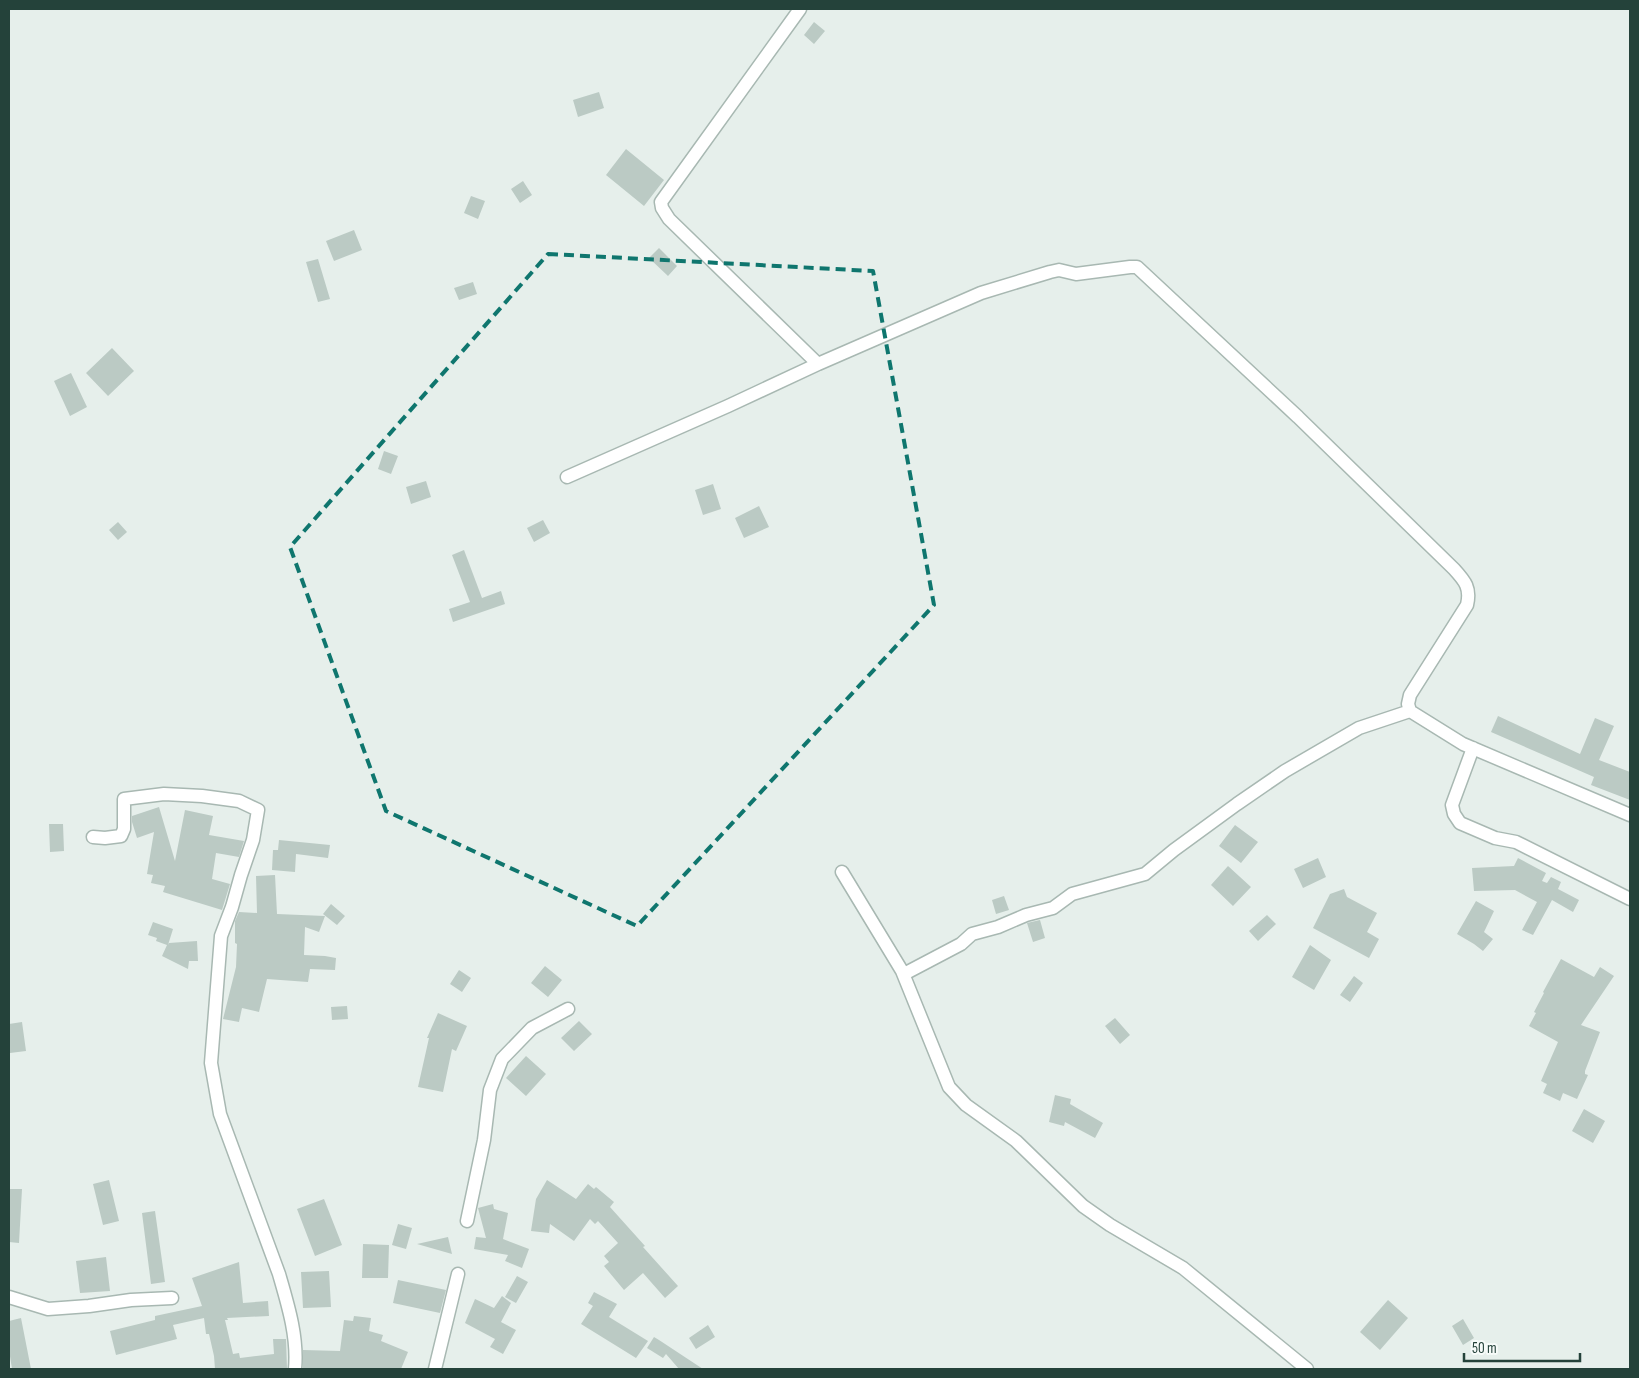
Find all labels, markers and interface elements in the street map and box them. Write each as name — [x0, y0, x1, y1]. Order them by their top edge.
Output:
scale bar — [1464, 1330, 1580, 1362]
text: 50 m — [1472, 1339, 1497, 1358]

